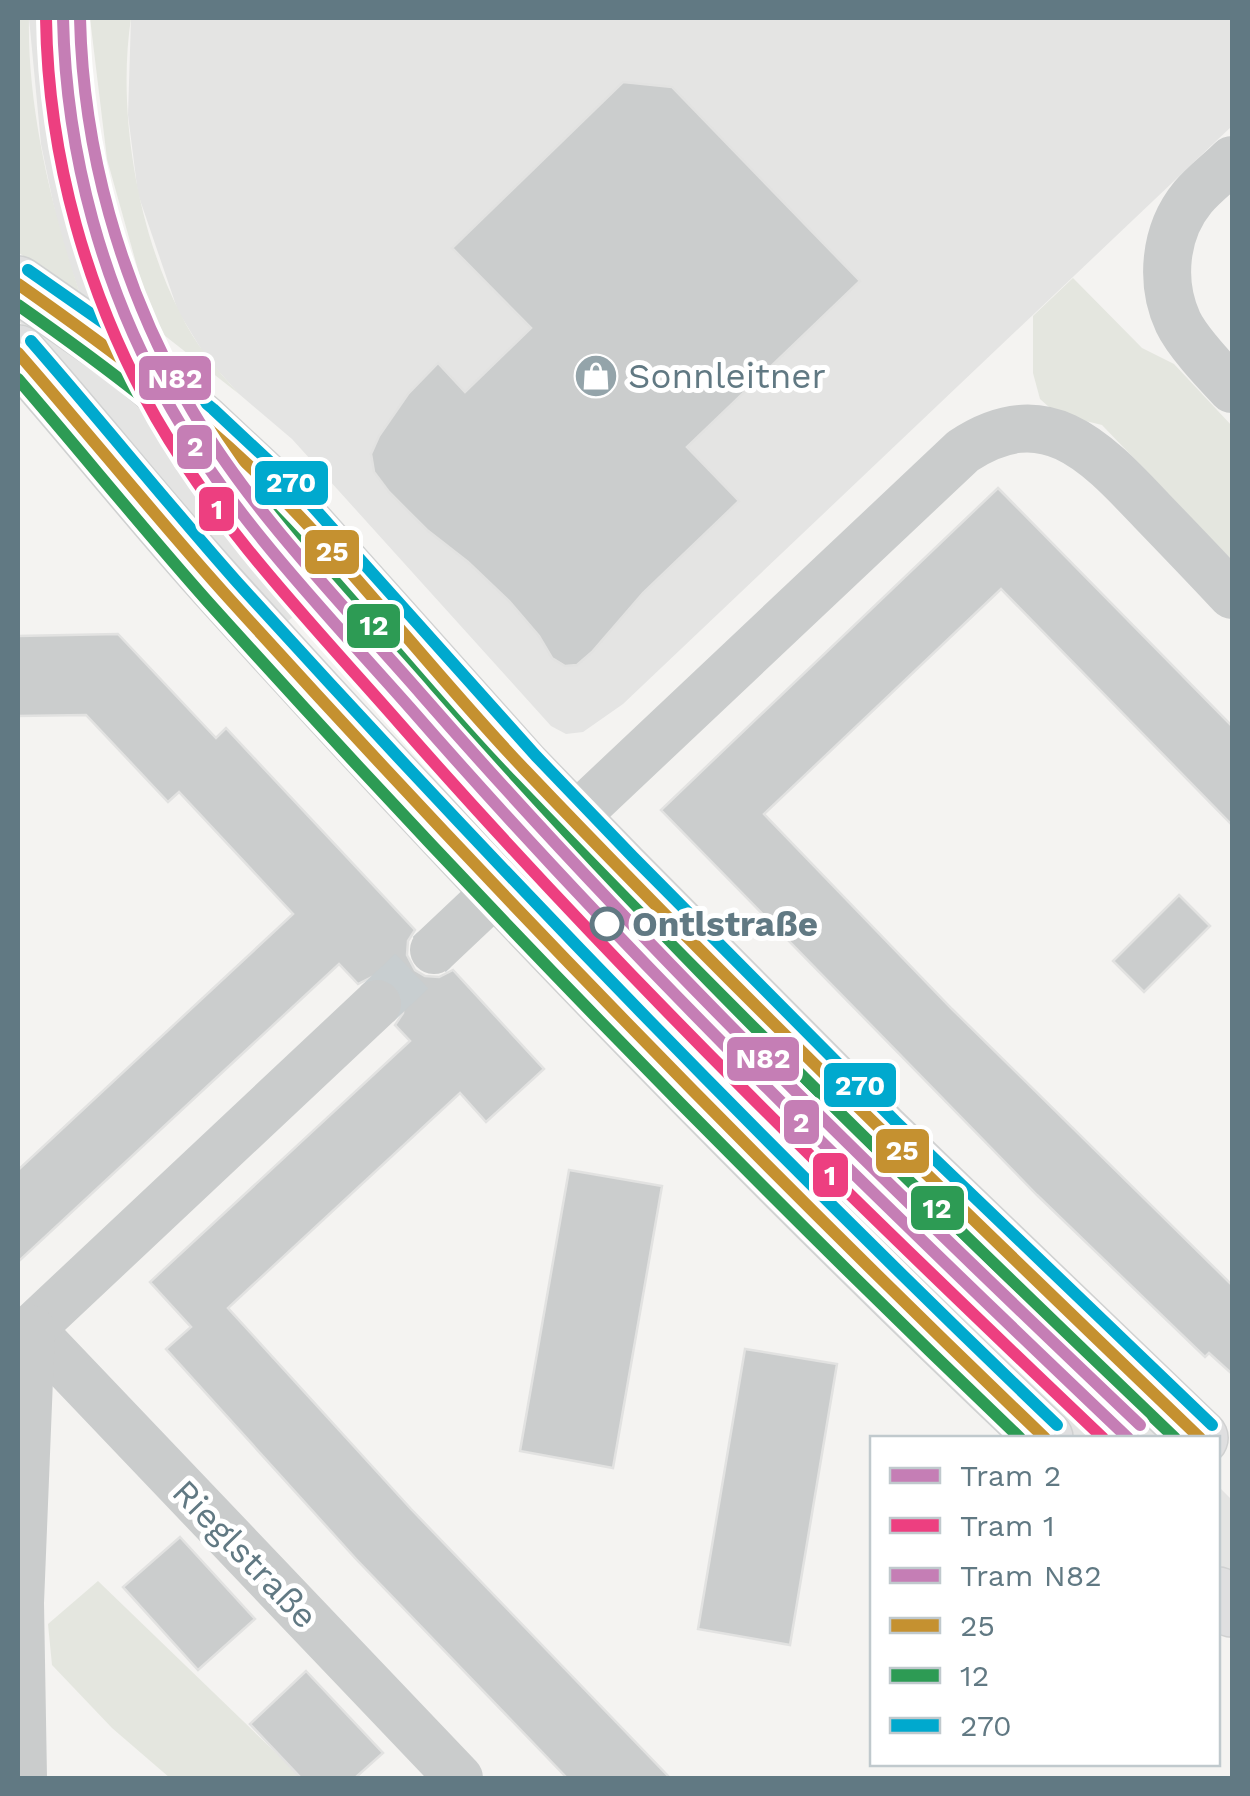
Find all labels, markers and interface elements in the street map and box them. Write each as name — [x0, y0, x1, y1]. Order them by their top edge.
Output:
shop icon: Sonnleitner — [573, 353, 619, 399]
line badge: N82 — [137, 354, 213, 402]
place label: Sonnleitner — [628, 355, 826, 397]
text: N82 — [148, 362, 203, 395]
line badge: 2 — [175, 423, 214, 471]
text: 2 — [187, 430, 203, 463]
line badge: 270 — [253, 459, 330, 507]
text: 270 — [266, 466, 316, 499]
line badge: 1 — [197, 485, 236, 533]
text: 1 — [211, 493, 223, 526]
line badge: 25 — [303, 528, 361, 576]
text: 25 — [315, 535, 349, 568]
line badge: 12 — [345, 602, 402, 650]
text: 12 — [360, 609, 388, 642]
place label: Ontlstraße — [632, 903, 818, 945]
marker: Ontlstraße — [591, 908, 623, 940]
line badge: N82 — [725, 1035, 801, 1083]
text: N82 — [736, 1042, 791, 1075]
line badge: 270 — [822, 1061, 898, 1109]
text: 270 — [835, 1069, 885, 1102]
line badge: 2 — [782, 1098, 821, 1146]
text: 2 — [793, 1106, 809, 1139]
line badge: 25 — [874, 1127, 931, 1175]
text: 25 — [885, 1134, 919, 1167]
line badge: 1 — [811, 1151, 850, 1199]
text: 1 — [824, 1159, 836, 1192]
line badge: 12 — [909, 1184, 966, 1232]
text: 12 — [923, 1192, 951, 1225]
legend — [870, 1436, 1220, 1766]
text: Tram 2 — [960, 1458, 1061, 1493]
street label: Rieglstraße — [164, 1471, 326, 1637]
text: Tram 1 — [960, 1508, 1055, 1543]
text: Tram N82 — [960, 1558, 1102, 1593]
text: 25 — [960, 1608, 995, 1643]
text: 12 — [960, 1658, 989, 1693]
text: 270 — [960, 1708, 1012, 1743]

